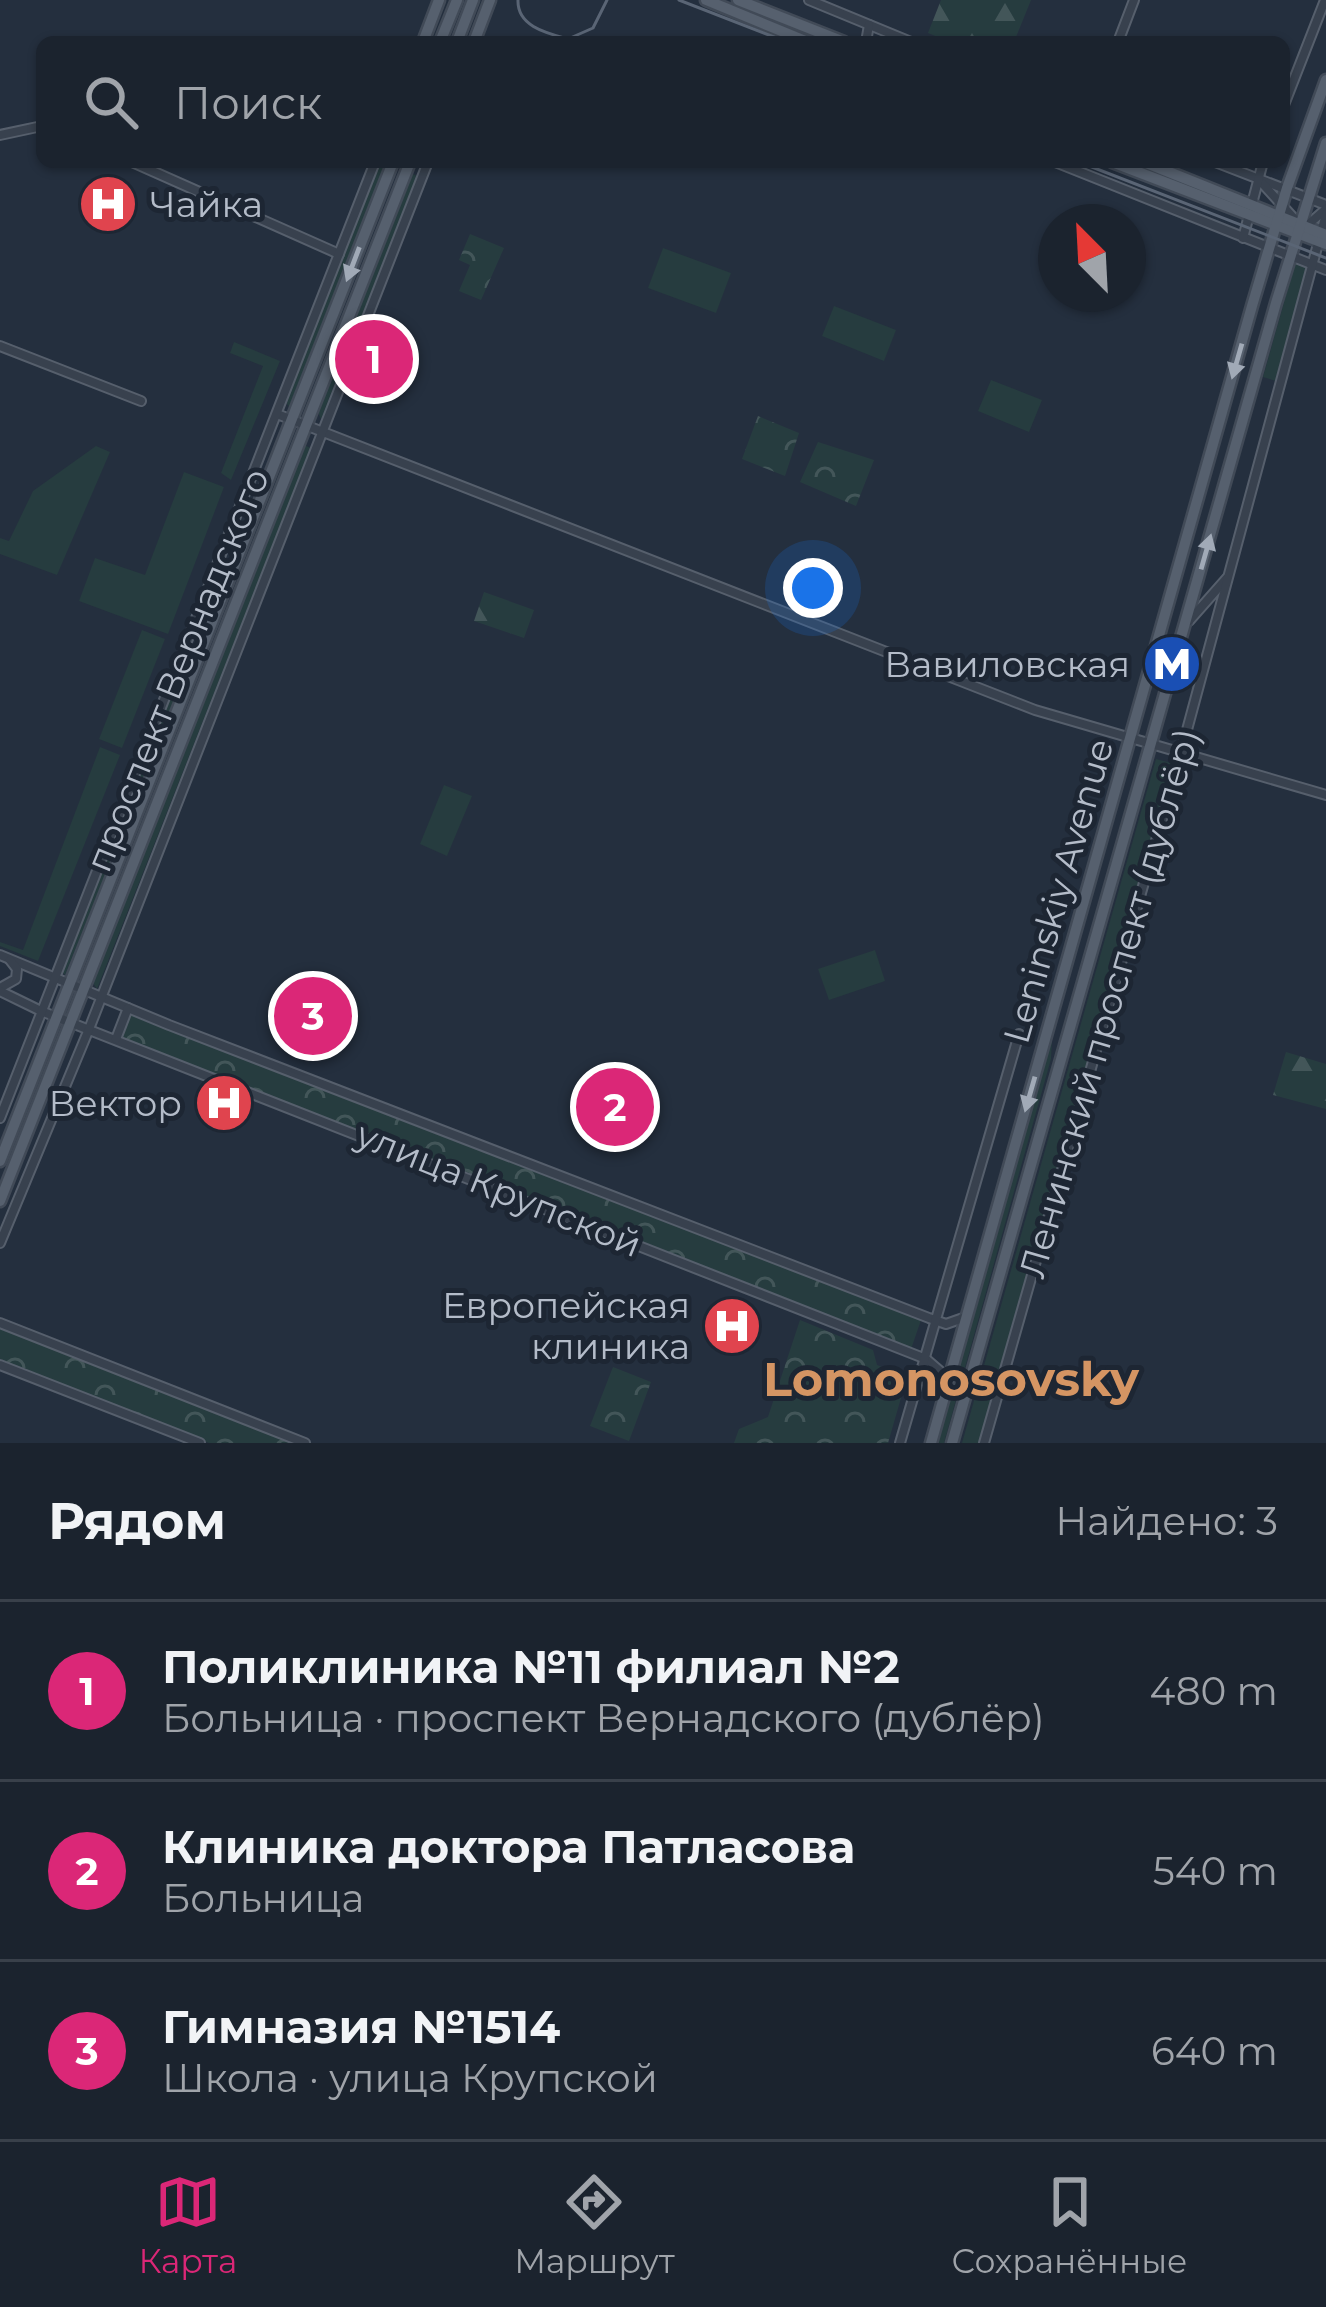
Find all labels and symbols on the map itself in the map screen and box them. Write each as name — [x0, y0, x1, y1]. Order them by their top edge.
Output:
hospital icon: Чайка — [77, 173, 139, 235]
place label: Чайка — [150, 182, 263, 226]
north arrow — [1038, 204, 1146, 312]
one-way arrow — [343, 247, 362, 283]
pin: 1 — [335, 314, 413, 404]
one-way arrow — [1226, 343, 1245, 380]
street label: проспект Вернадского — [76, 462, 278, 878]
one-way arrow — [1197, 533, 1216, 570]
your location — [783, 558, 843, 618]
metro station icon: Вавиловская — [1141, 633, 1203, 695]
place label: Вавиловская — [884, 642, 1130, 686]
street label: Ленинский проспект (дублёр) — [1009, 723, 1209, 1283]
street label: Leninskiy Avenue — [994, 734, 1122, 1048]
pin: 3 — [274, 971, 352, 1061]
pin: 2 — [576, 1062, 654, 1152]
hospital icon: Вектор — [193, 1072, 255, 1134]
one-way arrow — [1020, 1077, 1038, 1113]
place label: Вектор — [49, 1081, 182, 1125]
street label: улица Крупской — [349, 1111, 648, 1266]
place label: Европейская клиника — [442, 1283, 690, 1368]
hospital icon: Европейская клиника — [701, 1295, 763, 1357]
district label: Lomonosovsky — [763, 1350, 1140, 1408]

